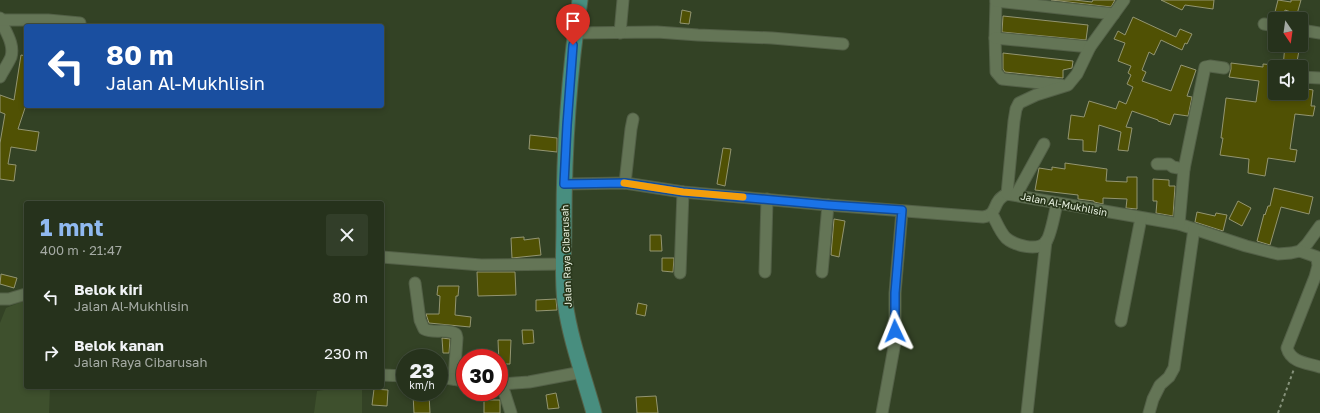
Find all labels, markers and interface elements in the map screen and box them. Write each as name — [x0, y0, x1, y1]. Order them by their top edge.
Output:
pin — [556, 4, 590, 45]
icon: arrive — [562, 10, 584, 32]
north arrow — [1268, 12, 1308, 52]
map controls — [1268, 12, 1308, 100]
text: 80 m — [106, 38, 174, 71]
icon: left — [40, 40, 92, 92]
button: sound — [1268, 60, 1308, 100]
text: Jalan Al-Mukhlisin — [106, 72, 265, 94]
street label: Jalan Al-Mukhlisin — [1020, 190, 1108, 218]
street label: Jalan Raya Cibarusah — [558, 205, 574, 307]
text: 1 mnt — [40, 212, 103, 241]
button: close — [326, 214, 368, 256]
text: 400 m · 21:47 — [40, 242, 122, 258]
text: Belok kiri — [74, 280, 143, 298]
icon: left — [40, 286, 62, 308]
text: 80 m — [333, 288, 368, 306]
text: Jalan Al-Mukhlisin — [74, 298, 189, 314]
position arrow — [874, 310, 916, 352]
text: Belok kanan — [74, 336, 164, 354]
icon: right — [40, 342, 62, 364]
text: 230 m — [324, 344, 368, 362]
speed limit sign: 30 — [456, 349, 508, 401]
text: Jalan Raya Cibarusah — [74, 354, 207, 370]
text: 23 — [410, 358, 434, 382]
text: km/h — [409, 379, 435, 391]

